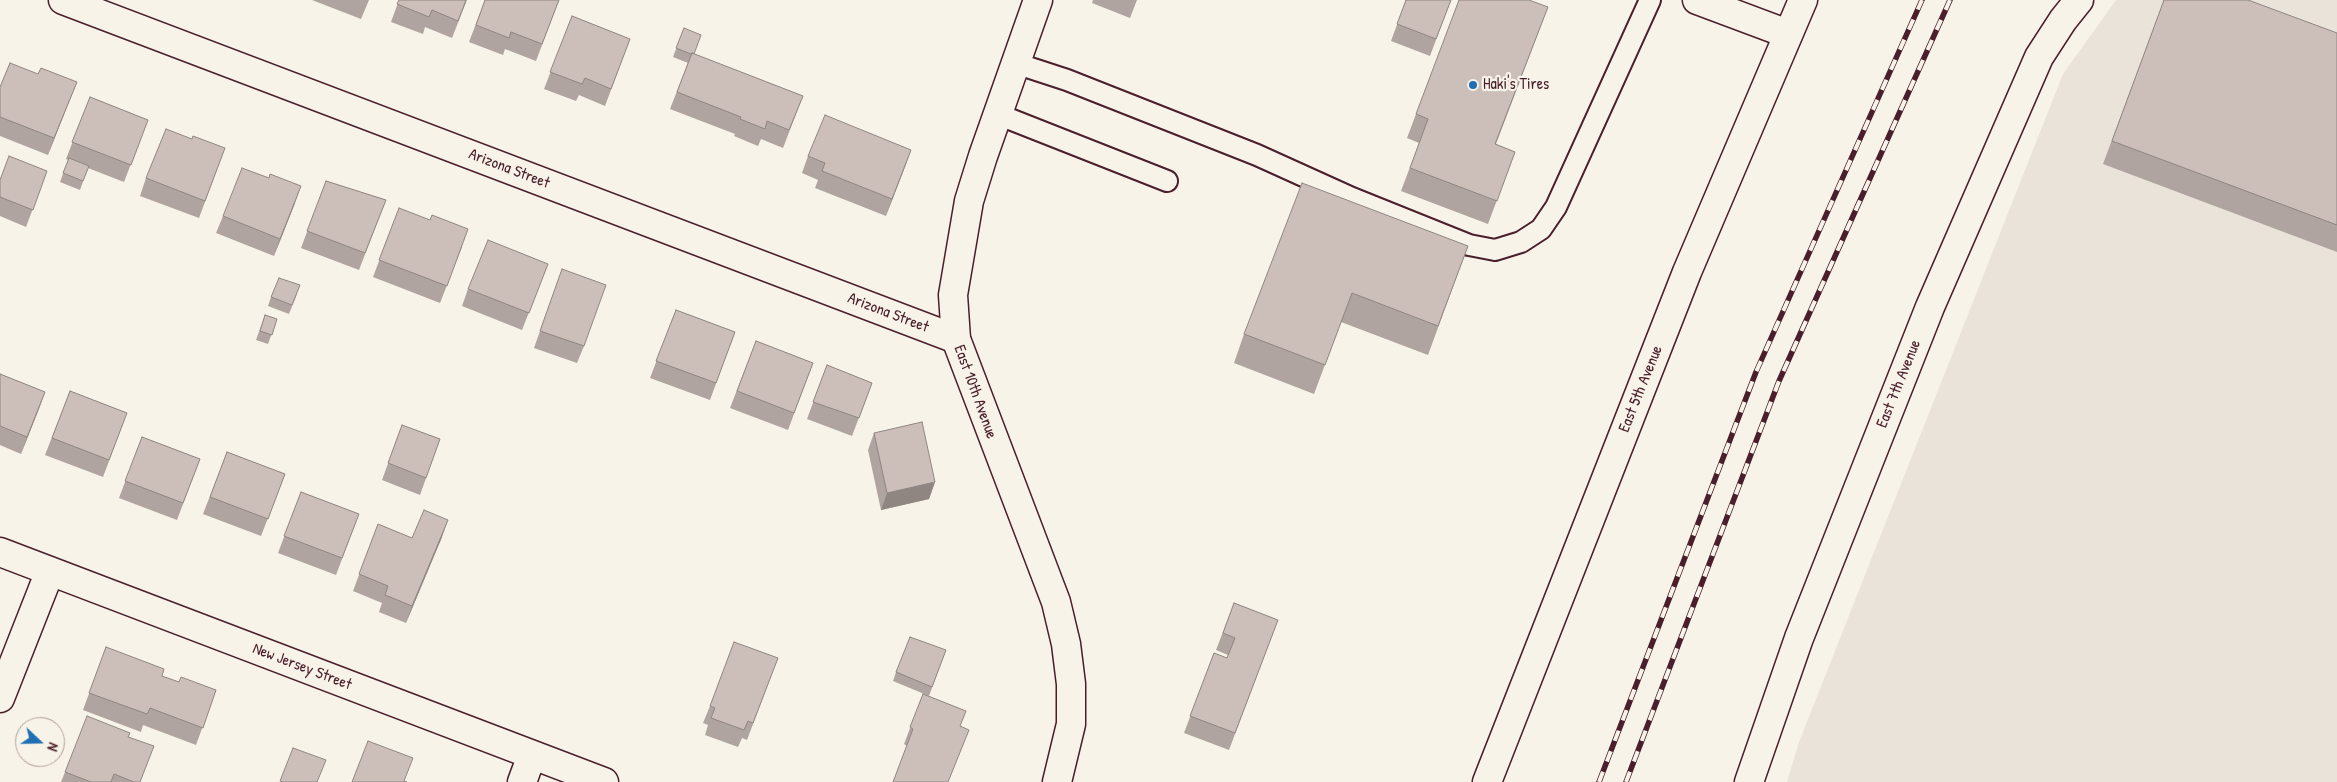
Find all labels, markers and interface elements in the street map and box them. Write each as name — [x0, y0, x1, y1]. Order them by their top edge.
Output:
place label: Haki's Tires — [1483, 75, 1549, 95]
marker: Haki's Tires — [1467, 79, 1479, 91]
street label: Arizona Street — [466, 145, 552, 193]
street label: Arizona Street — [845, 289, 931, 337]
street label: East 7th Avenue — [1873, 337, 1925, 431]
street label: East 10th Avenue — [949, 343, 1001, 441]
street label: East 5th Avenue — [1615, 343, 1667, 435]
street label: New Jersey Street — [250, 639, 354, 695]
north arrow — [15, 717, 65, 767]
text: N — [43, 740, 64, 754]

